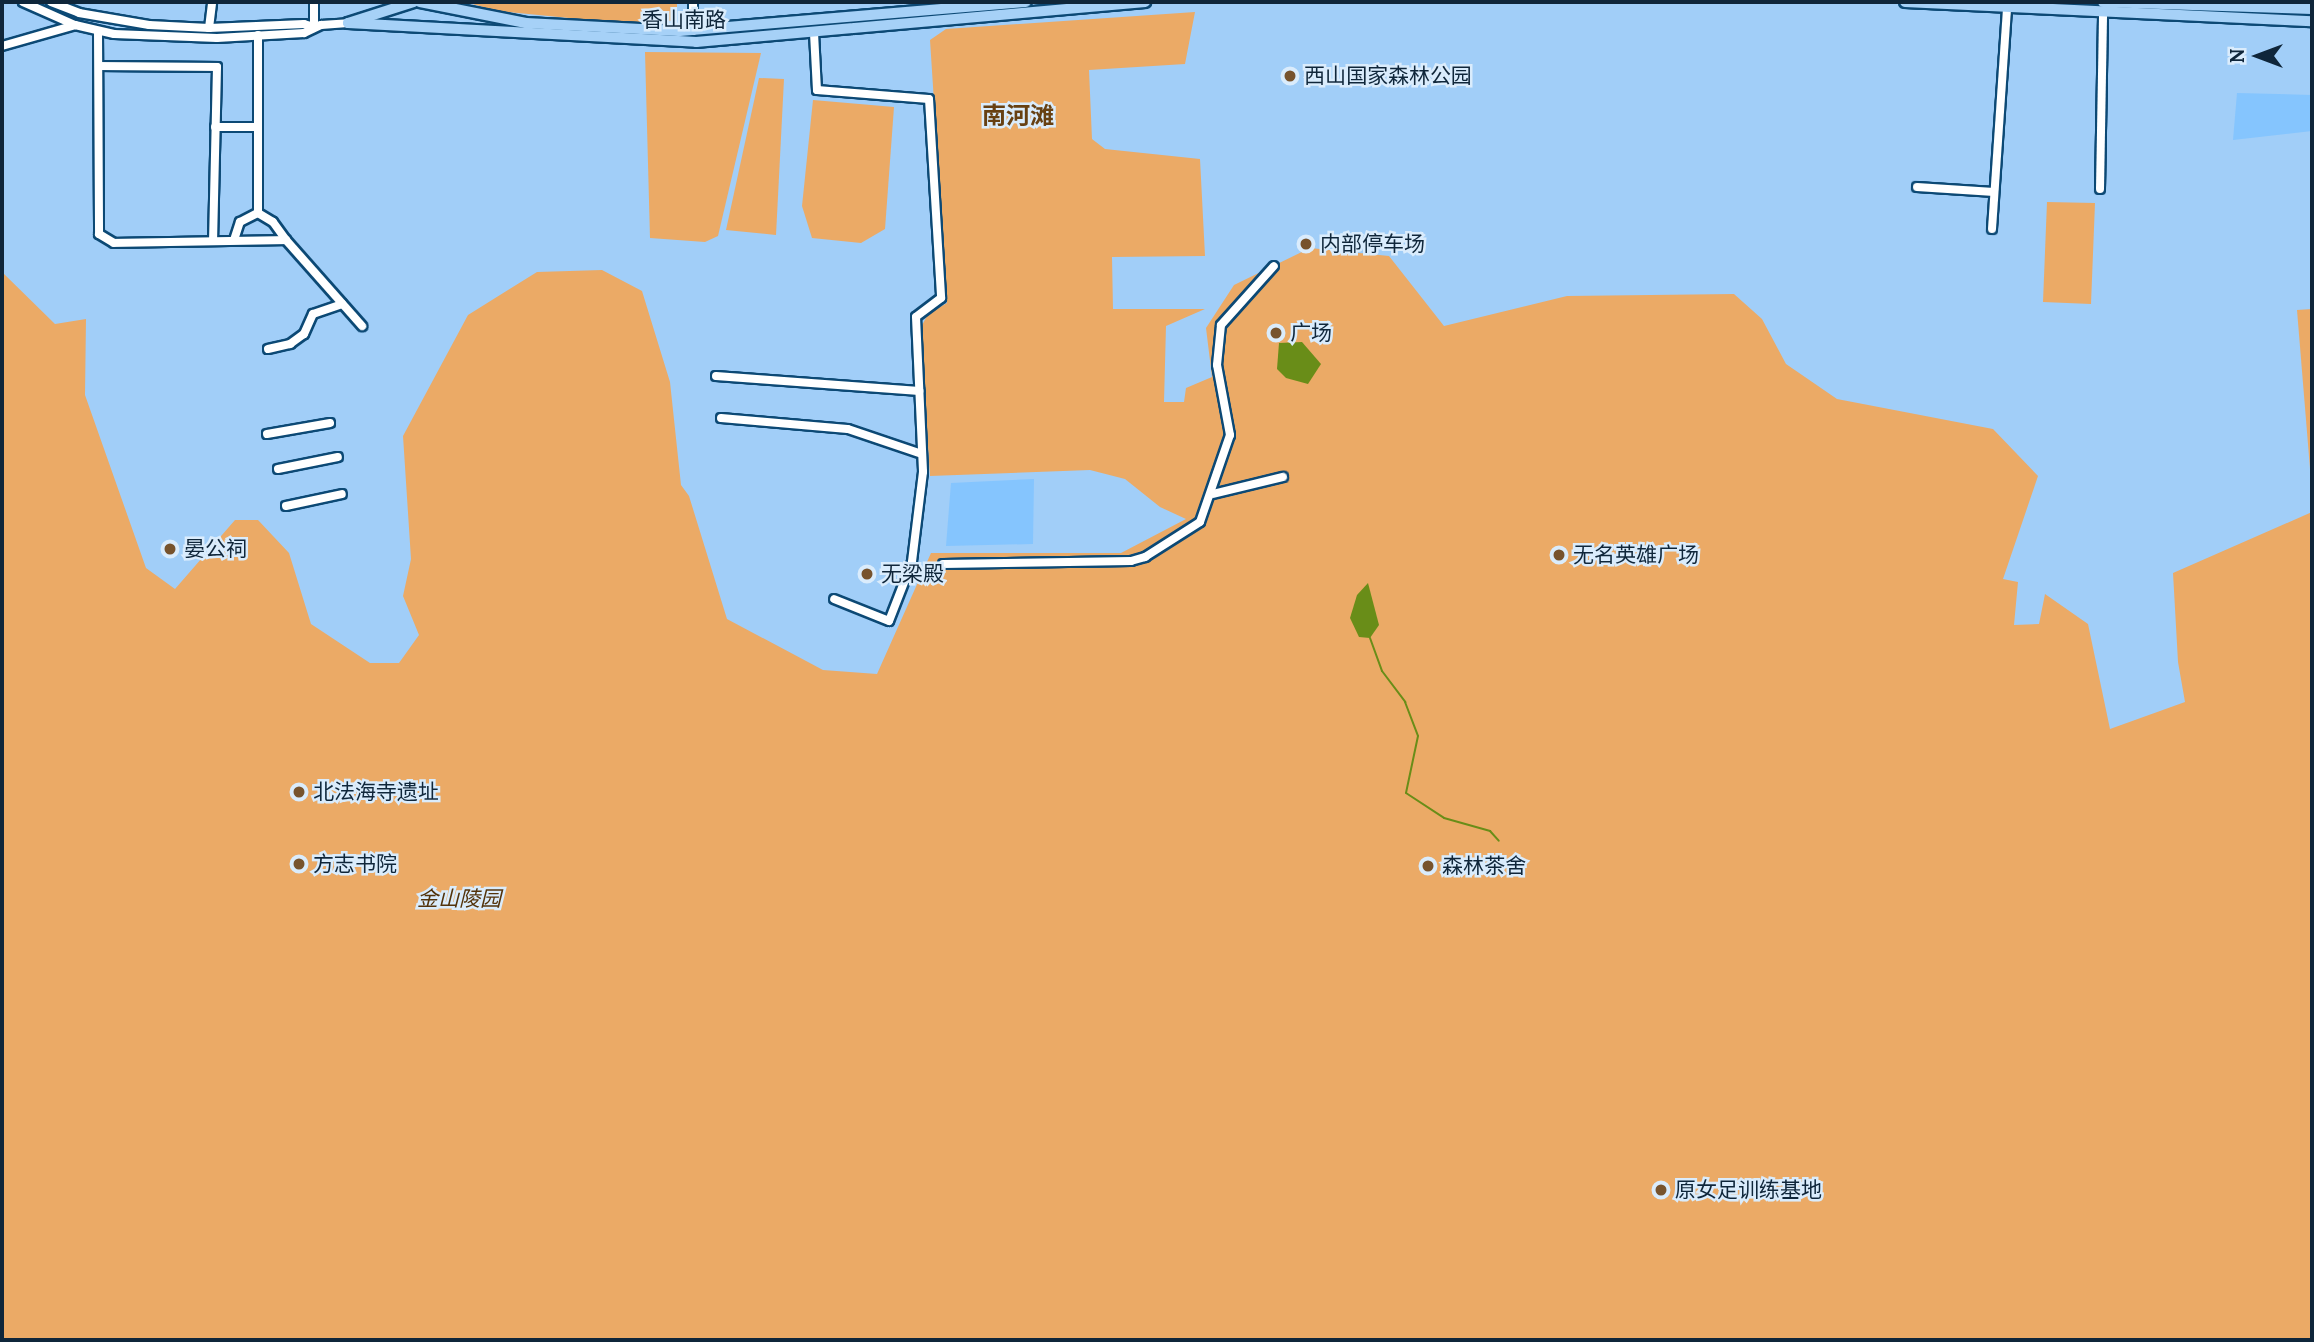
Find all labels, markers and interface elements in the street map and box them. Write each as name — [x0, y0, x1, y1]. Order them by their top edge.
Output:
street label: 香山南路 — [642, 7, 726, 33]
north arrow — [2223, 21, 2293, 91]
text: N — [2225, 49, 2249, 63]
place label: 西山国家森林公园 — [1304, 63, 1472, 89]
marker: 西山国家森林公园 — [1282, 68, 1298, 84]
district label: 南河滩 — [982, 102, 1054, 130]
place label: 内部停车场 — [1320, 231, 1425, 257]
marker: 内部停车场 — [1298, 236, 1314, 252]
place label: 广场 — [1290, 320, 1332, 346]
marker: 广场 — [1268, 325, 1284, 341]
place label: 晏公祠 — [184, 536, 247, 562]
marker: 晏公祠 — [162, 541, 178, 557]
place label: 无名英雄广场 — [1573, 542, 1699, 568]
marker: 无名英雄广场 — [1551, 547, 1567, 563]
place label: 无梁殿 — [881, 561, 944, 587]
marker: 无梁殿 — [859, 566, 875, 582]
place label: 北法海寺遗址 — [313, 779, 439, 805]
marker: 北法海寺遗址 — [291, 784, 307, 800]
place label: 方志书院 — [313, 851, 397, 877]
place label: 森林茶舍 — [1442, 853, 1526, 879]
marker: 方志书院 — [291, 856, 307, 872]
marker: 森林茶舍 — [1420, 858, 1436, 874]
park label: 金山陵园 — [417, 886, 501, 912]
place label: 原女足训练基地 — [1675, 1177, 1822, 1203]
marker: 原女足训练基地 — [1653, 1182, 1669, 1198]

